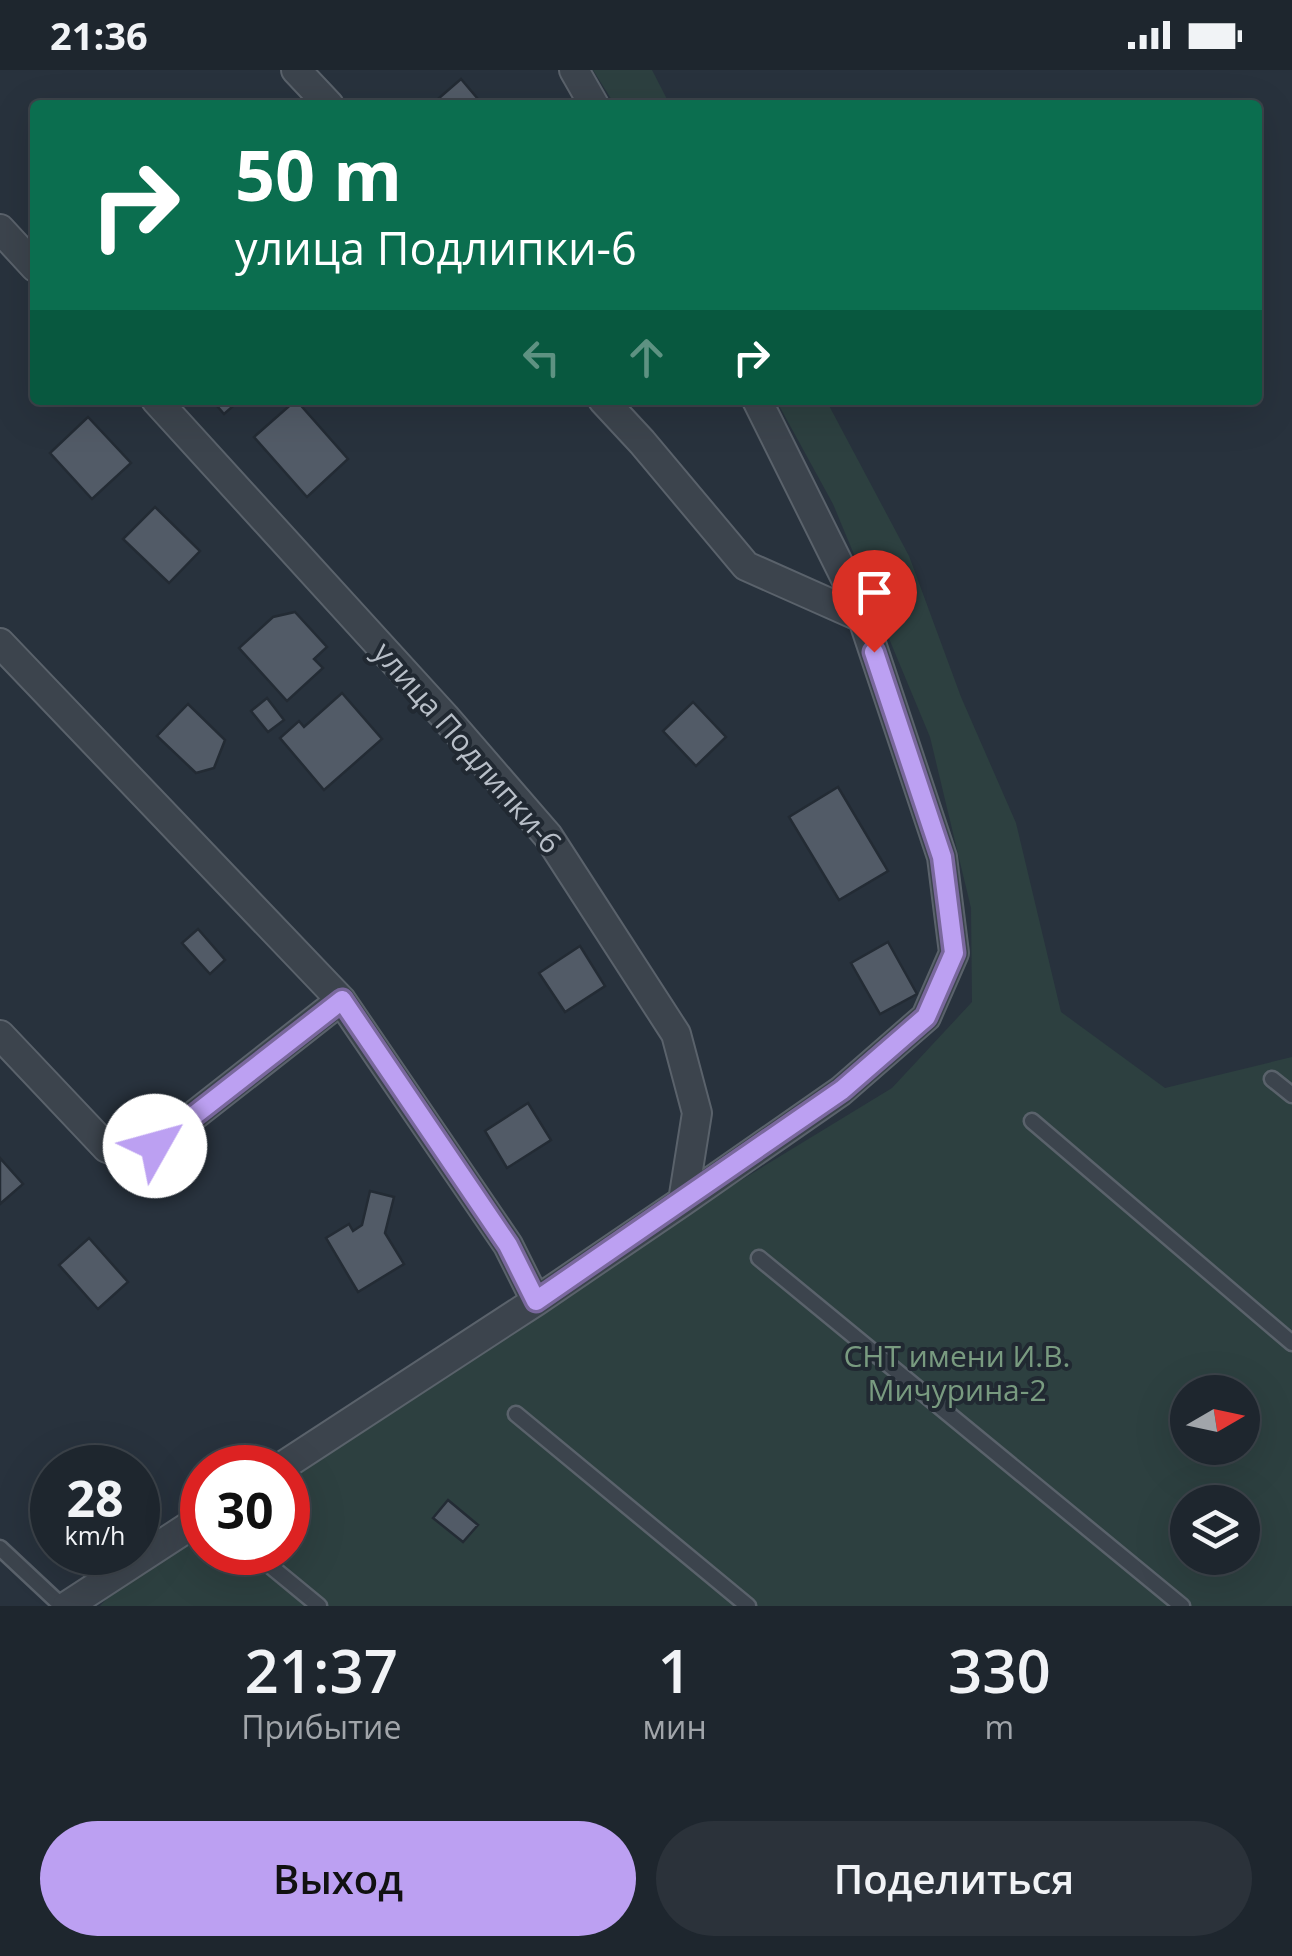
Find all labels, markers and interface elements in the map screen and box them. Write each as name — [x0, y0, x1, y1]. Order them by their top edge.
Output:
text: 21:36 — [50, 9, 148, 61]
text: 50 m — [235, 126, 402, 222]
icon: right — [70, 140, 200, 270]
text: улица Подлипки-6 — [235, 217, 637, 278]
icon: left — [514, 330, 569, 385]
icon: ahead — [619, 330, 674, 385]
icon: right — [724, 330, 779, 385]
pin — [832, 550, 917, 653]
icon: arrive — [847, 565, 902, 620]
street label: улица Подлипки-6 — [365, 632, 571, 862]
position arrow — [103, 1094, 207, 1198]
park label: СНТ имени И.В. Мичурина-2 — [843, 1335, 1071, 1410]
north arrow — [1170, 1375, 1260, 1465]
map controls — [1170, 1375, 1260, 1575]
speed limit sign: 30 — [180, 1445, 310, 1575]
text: 28 — [66, 1464, 124, 1532]
button: layers — [1170, 1485, 1260, 1575]
text: km/h — [65, 1518, 125, 1552]
text: 21:37 — [244, 1629, 398, 1711]
text: 1 — [657, 1629, 692, 1711]
text: 330 — [948, 1629, 1051, 1711]
text: Прибытие — [241, 1705, 401, 1748]
text: мин — [643, 1705, 707, 1748]
text: m — [985, 1705, 1014, 1748]
button: Выход — [40, 1821, 636, 1936]
button: Поделиться — [656, 1821, 1252, 1936]

